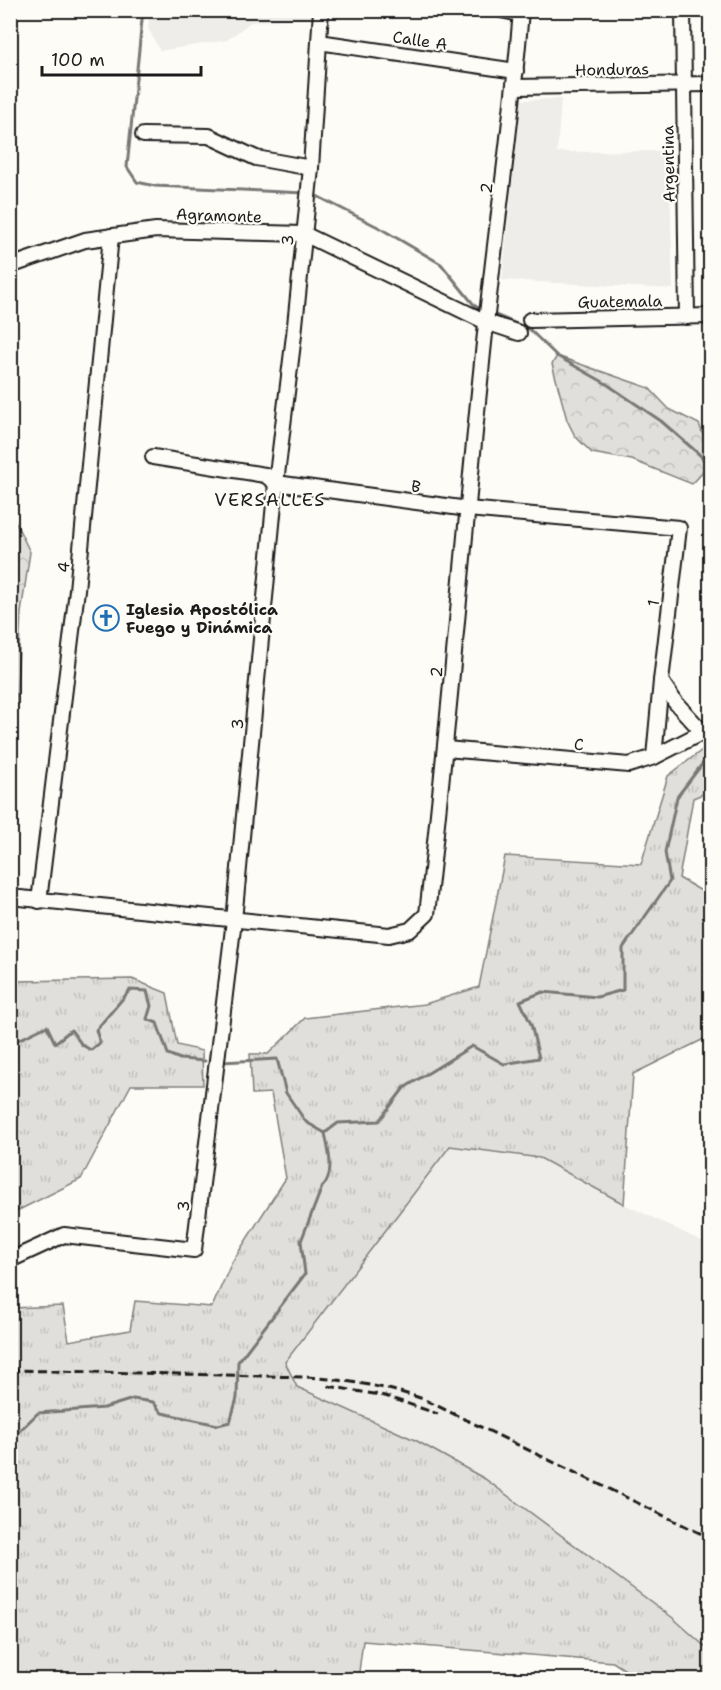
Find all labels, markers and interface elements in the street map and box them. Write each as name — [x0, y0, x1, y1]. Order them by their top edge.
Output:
street label: Calle A — [391, 26, 449, 55]
scale bar — [42, 39, 201, 77]
text: 100 m — [51, 48, 105, 72]
street label: Honduras — [575, 58, 649, 81]
street label: Argentina — [657, 125, 680, 203]
street label: 2 — [475, 181, 498, 195]
street label: Agramonte — [176, 204, 262, 227]
street label: 3 — [276, 233, 299, 247]
street label: Guatemala — [577, 290, 663, 313]
street label: B — [410, 475, 422, 498]
district label: VERSALLES — [214, 488, 326, 512]
street label: 4 — [52, 560, 75, 574]
street label: 1 — [643, 598, 664, 608]
place label: Iglesia Apostólica Fuego y Dinámica — [126, 599, 278, 638]
church icon: Iglesia Apostólica Fuego y Dinámica — [91, 603, 121, 633]
street label: 2 — [426, 666, 447, 679]
street label: 3 — [227, 718, 248, 731]
street label: C — [573, 734, 585, 755]
street label: 3 — [172, 1199, 195, 1213]

